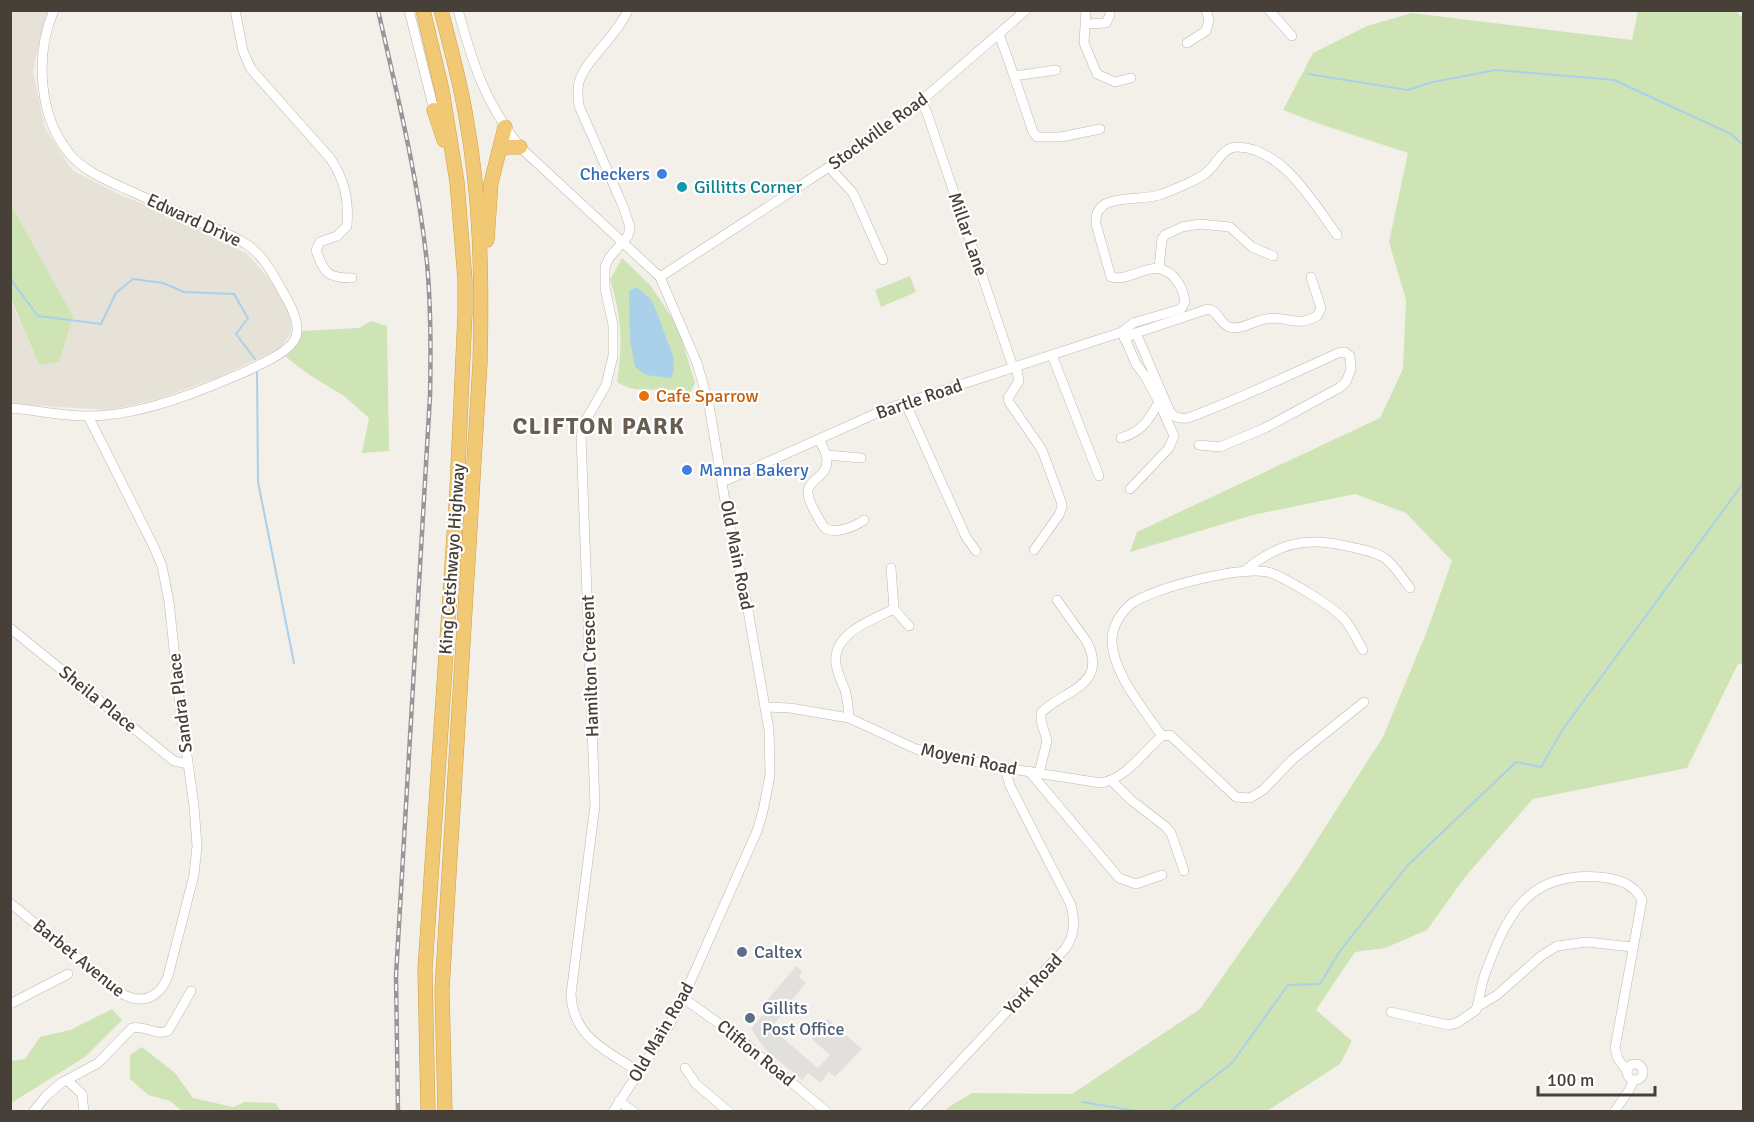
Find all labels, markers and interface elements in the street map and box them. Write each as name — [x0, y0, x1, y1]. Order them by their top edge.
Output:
street label: Stockville Road — [824, 88, 932, 174]
place label: Checkers — [580, 163, 650, 185]
marker: Checkers — [655, 167, 669, 181]
place label: Gillitts Corner — [694, 176, 803, 198]
marker: Gillitts Corner — [675, 180, 689, 194]
street label: Edward Drive — [143, 189, 245, 251]
street label: Millar Lane — [943, 189, 993, 279]
street label: Bartle Road — [873, 374, 965, 424]
place label: Cafe Sparrow — [656, 385, 758, 407]
marker: Cafe Sparrow — [637, 389, 651, 403]
district label: CLIFTON PARK — [513, 411, 686, 441]
place label: Manna Bakery — [699, 459, 809, 481]
street label: King Cetshwayo Highway — [434, 462, 470, 655]
marker: Manna Bakery — [680, 463, 694, 477]
street label: Old Main Road — [716, 498, 758, 612]
street label: Hamilton Crescent — [577, 594, 603, 738]
street label: Sandra Place — [163, 652, 197, 754]
street label: Sheila Place — [55, 661, 141, 737]
street label: Moyeni Road — [919, 738, 1019, 780]
street label: Barbet Avenue — [29, 914, 129, 1002]
place label: Caltex — [754, 941, 803, 963]
marker: Caltex — [735, 945, 749, 959]
street label: York Road — [999, 949, 1067, 1019]
street label: Old Main Road — [624, 978, 698, 1086]
place label: Gillits Post Office — [762, 997, 844, 1040]
marker: Gillits Post Office — [743, 1011, 757, 1025]
street label: Clifton Road — [713, 1015, 799, 1091]
scale bar — [1538, 1059, 1655, 1097]
text: 100 m — [1547, 1069, 1594, 1091]

